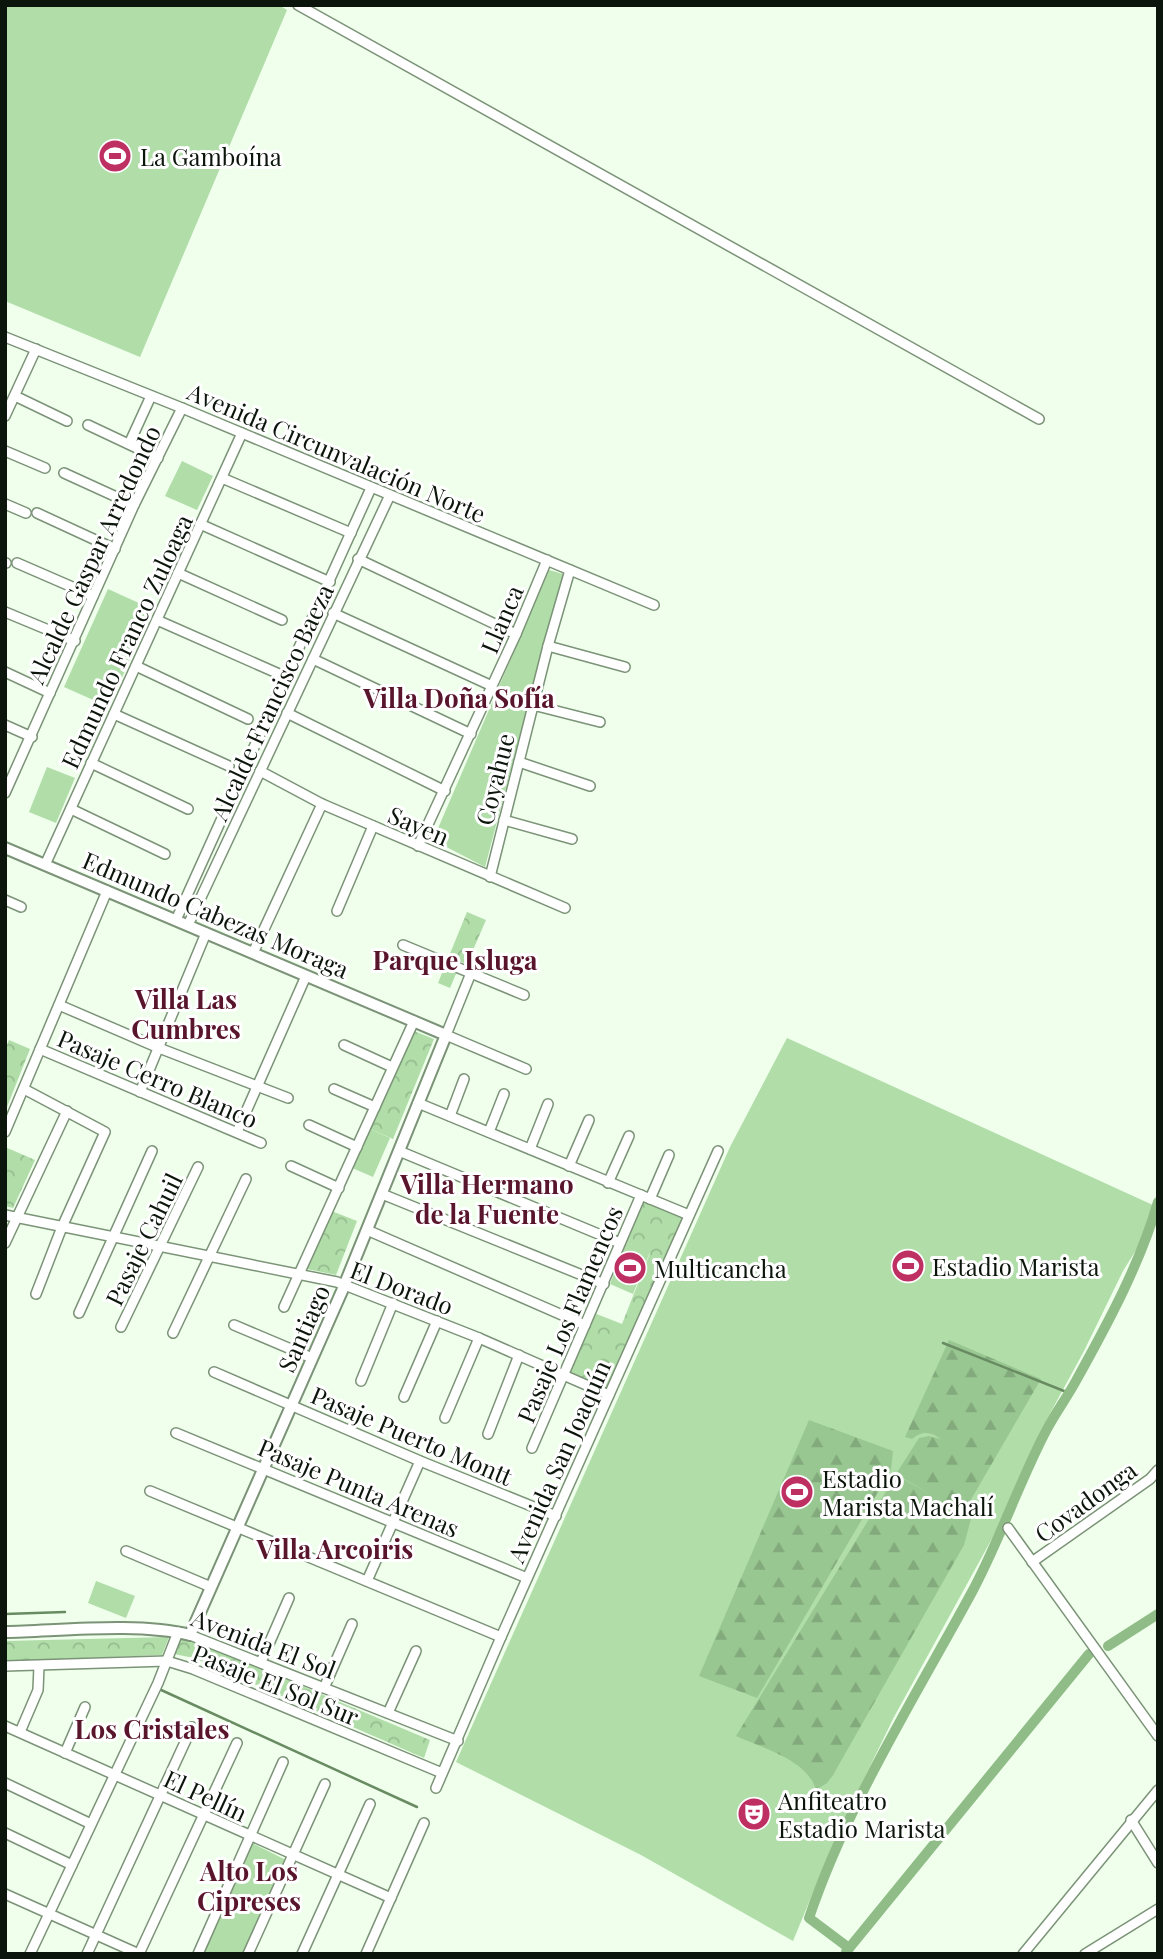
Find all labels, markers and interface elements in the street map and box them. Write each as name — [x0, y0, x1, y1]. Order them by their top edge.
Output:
sports icon: La Gamboína — [96, 137, 134, 175]
place label: La Gamboína — [140, 140, 282, 172]
street label: Avenida Circunvalación Norte — [182, 374, 491, 529]
street label: Alcalde Gaspar Arredondo — [19, 420, 167, 689]
street label: Edmundo Franco Zuloaga — [53, 509, 199, 773]
street label: Alcalde Francisco Baeza — [202, 579, 340, 826]
street label: Llanca — [472, 580, 530, 658]
district label: Villa Doña Sofía — [362, 680, 555, 715]
street label: Coyahue — [467, 730, 521, 828]
street label: Sayen — [384, 798, 454, 852]
street label: Edmundo Cabezas Moraga — [78, 843, 354, 985]
district label: Parque Isluga — [373, 942, 538, 977]
district label: Villa Las Cumbres — [131, 981, 241, 1046]
street label: Pasaje Cerro Blanco — [53, 1021, 263, 1135]
district label: Villa Hermano de la Fuente — [399, 1166, 574, 1231]
street label: Pasaje Cahuil — [97, 1167, 189, 1310]
street label: Pasaje Los Flamencos — [509, 1201, 629, 1427]
sports icon: Estadio Marista — [889, 1247, 927, 1285]
sports icon: Multicancha — [611, 1249, 649, 1287]
place label: Estadio Marista — [932, 1250, 1100, 1282]
place label: Multicancha — [654, 1252, 787, 1284]
street label: El Dorado — [346, 1253, 458, 1321]
street label: Santiago — [270, 1279, 336, 1377]
street label: Avenida San Joaquín — [499, 1355, 617, 1568]
street label: Pasaje Puerto Montt — [307, 1378, 518, 1492]
street label: Pasaje Punta Arenas — [254, 1430, 464, 1544]
street label: Covadonga — [1028, 1453, 1142, 1549]
place label: Estadio Marista Machalí — [822, 1462, 994, 1522]
sports icon: Estadio Marista Machalí — [778, 1473, 816, 1511]
district label: Villa Arcoiris — [256, 1531, 413, 1566]
street label: Avenida El Sol — [186, 1600, 341, 1685]
street label: Pasaje El Sol Sur — [188, 1636, 364, 1732]
district label: Los Cristales — [75, 1711, 229, 1746]
street label: El Pellín — [159, 1762, 253, 1828]
place label: Anfiteatro Estadio Marista — [777, 1784, 946, 1844]
theatre icon: Anfiteatro Estadio Marista — [735, 1795, 773, 1833]
district label: Alto Los Cipreses — [197, 1853, 301, 1918]

